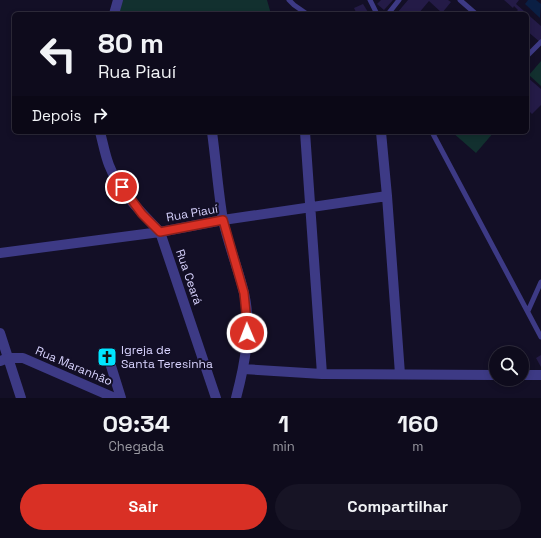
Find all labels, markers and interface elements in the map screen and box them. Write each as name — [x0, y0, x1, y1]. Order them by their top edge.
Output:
text: 80 m — [98, 25, 164, 61]
icon: left — [32, 28, 84, 80]
text: Rua Piauí — [98, 60, 176, 83]
icon: right — [89, 104, 111, 126]
text: Depois — [32, 106, 81, 125]
pin — [105, 170, 139, 204]
icon: arrive — [111, 176, 133, 198]
street label: Rua Piauí — [165, 201, 219, 225]
street label: Rua Ceará — [172, 247, 206, 307]
position arrow — [226, 312, 268, 354]
place label: Igreja de Santa Teresinha — [121, 342, 213, 372]
street label: Rua Maranhão — [33, 343, 115, 389]
church icon: Igreja de Santa Teresinha — [96, 346, 118, 368]
map controls — [489, 346, 529, 386]
button: search — [489, 346, 529, 386]
text: 09:34 — [103, 408, 170, 439]
text: 1 — [278, 408, 289, 439]
text: 160 — [397, 408, 438, 439]
text: Chegada — [108, 438, 164, 455]
text: min — [272, 438, 295, 455]
text: m — [412, 438, 423, 455]
button: Sair — [20, 484, 267, 530]
button: Compartilhar — [275, 484, 521, 530]

